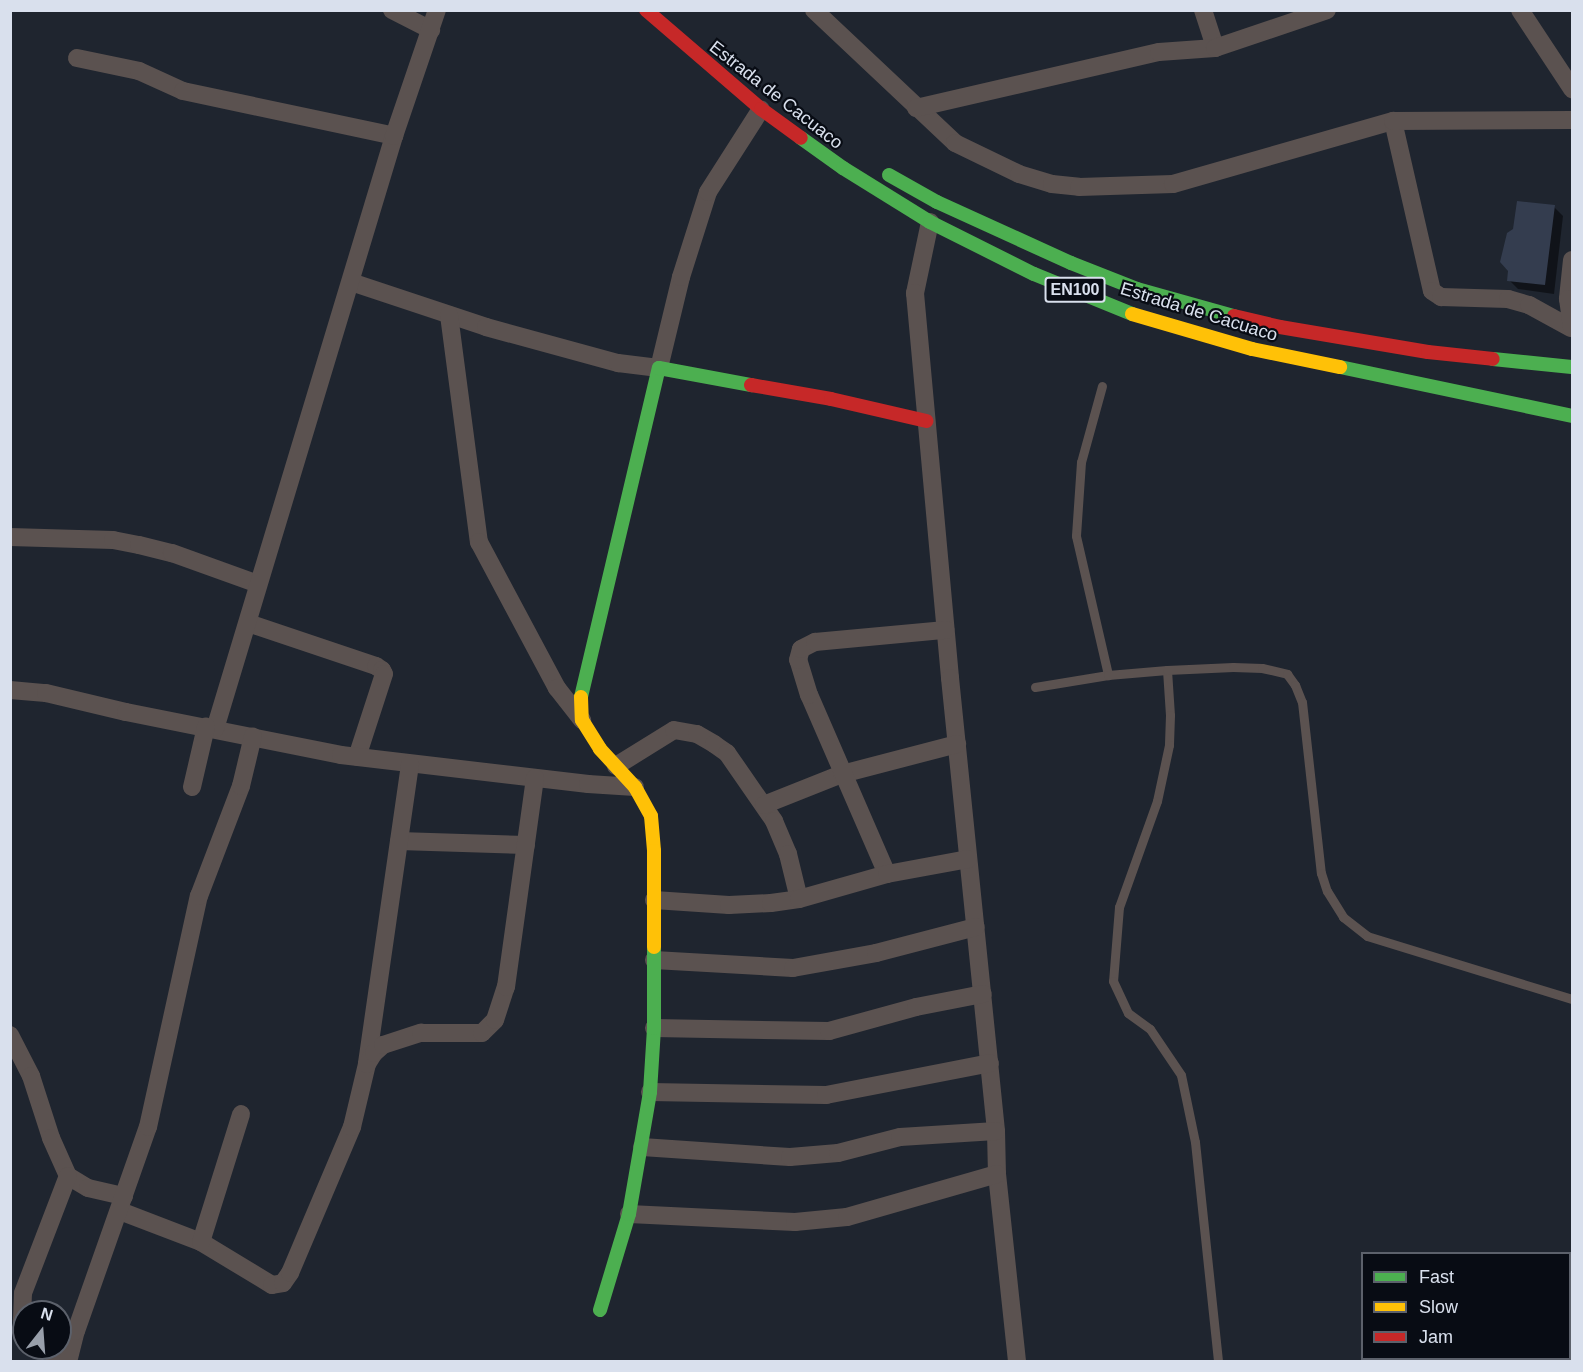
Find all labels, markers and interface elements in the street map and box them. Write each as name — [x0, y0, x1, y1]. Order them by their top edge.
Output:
street label: Estrada de Cacuaco — [705, 36, 847, 154]
road number: EN100 — [1044, 277, 1106, 303]
street label: Estrada de Cacuaco — [1118, 278, 1280, 346]
legend — [1361, 1252, 1571, 1360]
text: Fast — [1419, 1267, 1454, 1287]
text: Slow — [1419, 1297, 1458, 1317]
north arrow — [12, 1300, 72, 1360]
text: N — [39, 1304, 55, 1324]
text: Jam — [1419, 1327, 1453, 1347]

